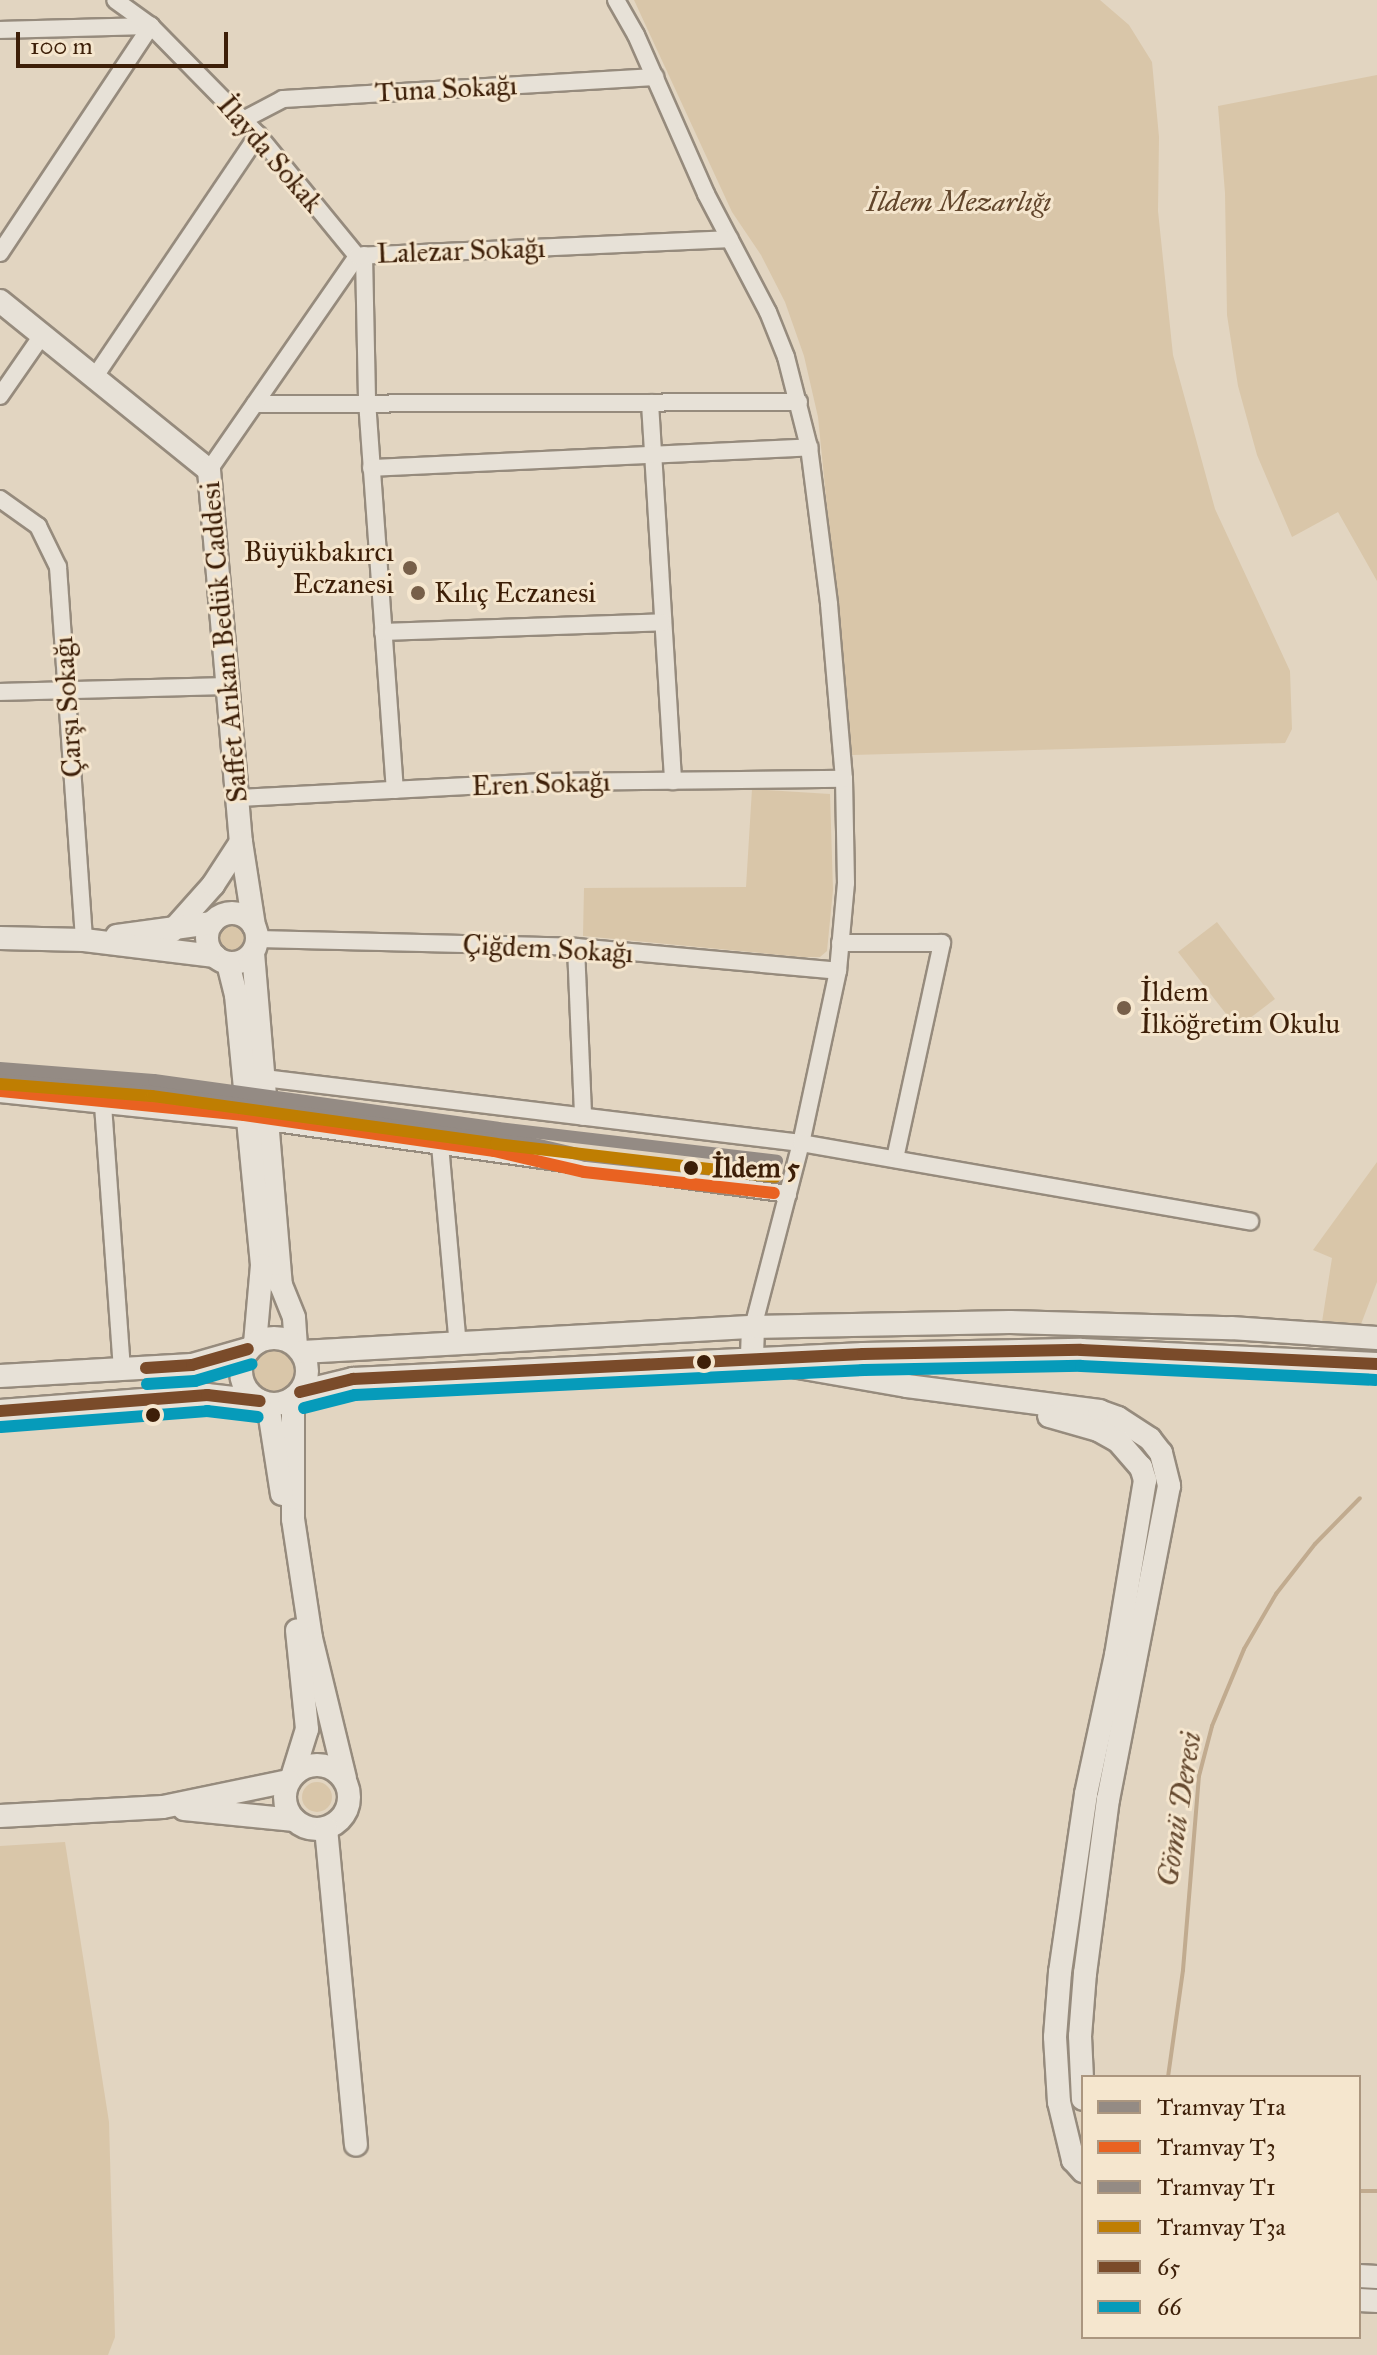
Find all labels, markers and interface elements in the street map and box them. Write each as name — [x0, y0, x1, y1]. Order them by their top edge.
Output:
scale bar — [20, 16, 232, 66]
text: 100 m — [30, 31, 93, 61]
street label: Tuna Sokağı — [374, 68, 518, 110]
street label: İlayda Sokak — [210, 89, 330, 219]
park label: İldem Mezarlığı — [867, 185, 1051, 219]
street label: Lalezar Sokağı — [376, 231, 546, 271]
street label: Saffet Arıkan Bedük Caddesi — [193, 480, 255, 804]
place label: Büyükbakırcı Eczanesi — [244, 535, 394, 601]
marker: Büyükbakırcı Eczanesi — [401, 559, 419, 577]
place label: Kılıç Eczanesi — [434, 576, 596, 610]
marker: Kılıç Eczanesi — [409, 584, 427, 602]
street label: Çarşı Sokağı — [46, 635, 90, 779]
street label: Eren Sokağı — [471, 765, 611, 803]
street label: Çiğdem Sokağı — [462, 928, 634, 970]
place label: İldem İlköğretim Okulu — [1140, 975, 1340, 1041]
marker: İldem İlköğretim Okulu — [1115, 999, 1133, 1017]
place label: İldem 5 — [712, 1151, 800, 1185]
marker: İldem 5 — [677, 1154, 705, 1182]
unlabelled marker — [696, 1354, 712, 1370]
unlabelled marker — [145, 1407, 161, 1423]
water label: Gömü Deresi — [1149, 1729, 1209, 1889]
legend — [1081, 2075, 1361, 2339]
text: Tramvay T1a — [1157, 2092, 1286, 2122]
text: Tramvay T3 — [1157, 2132, 1276, 2162]
text: Tramvay T1 — [1157, 2172, 1275, 2202]
text: Tramvay T3a — [1157, 2212, 1286, 2242]
text: 65 — [1157, 2252, 1180, 2282]
text: 66 — [1157, 2292, 1182, 2322]

